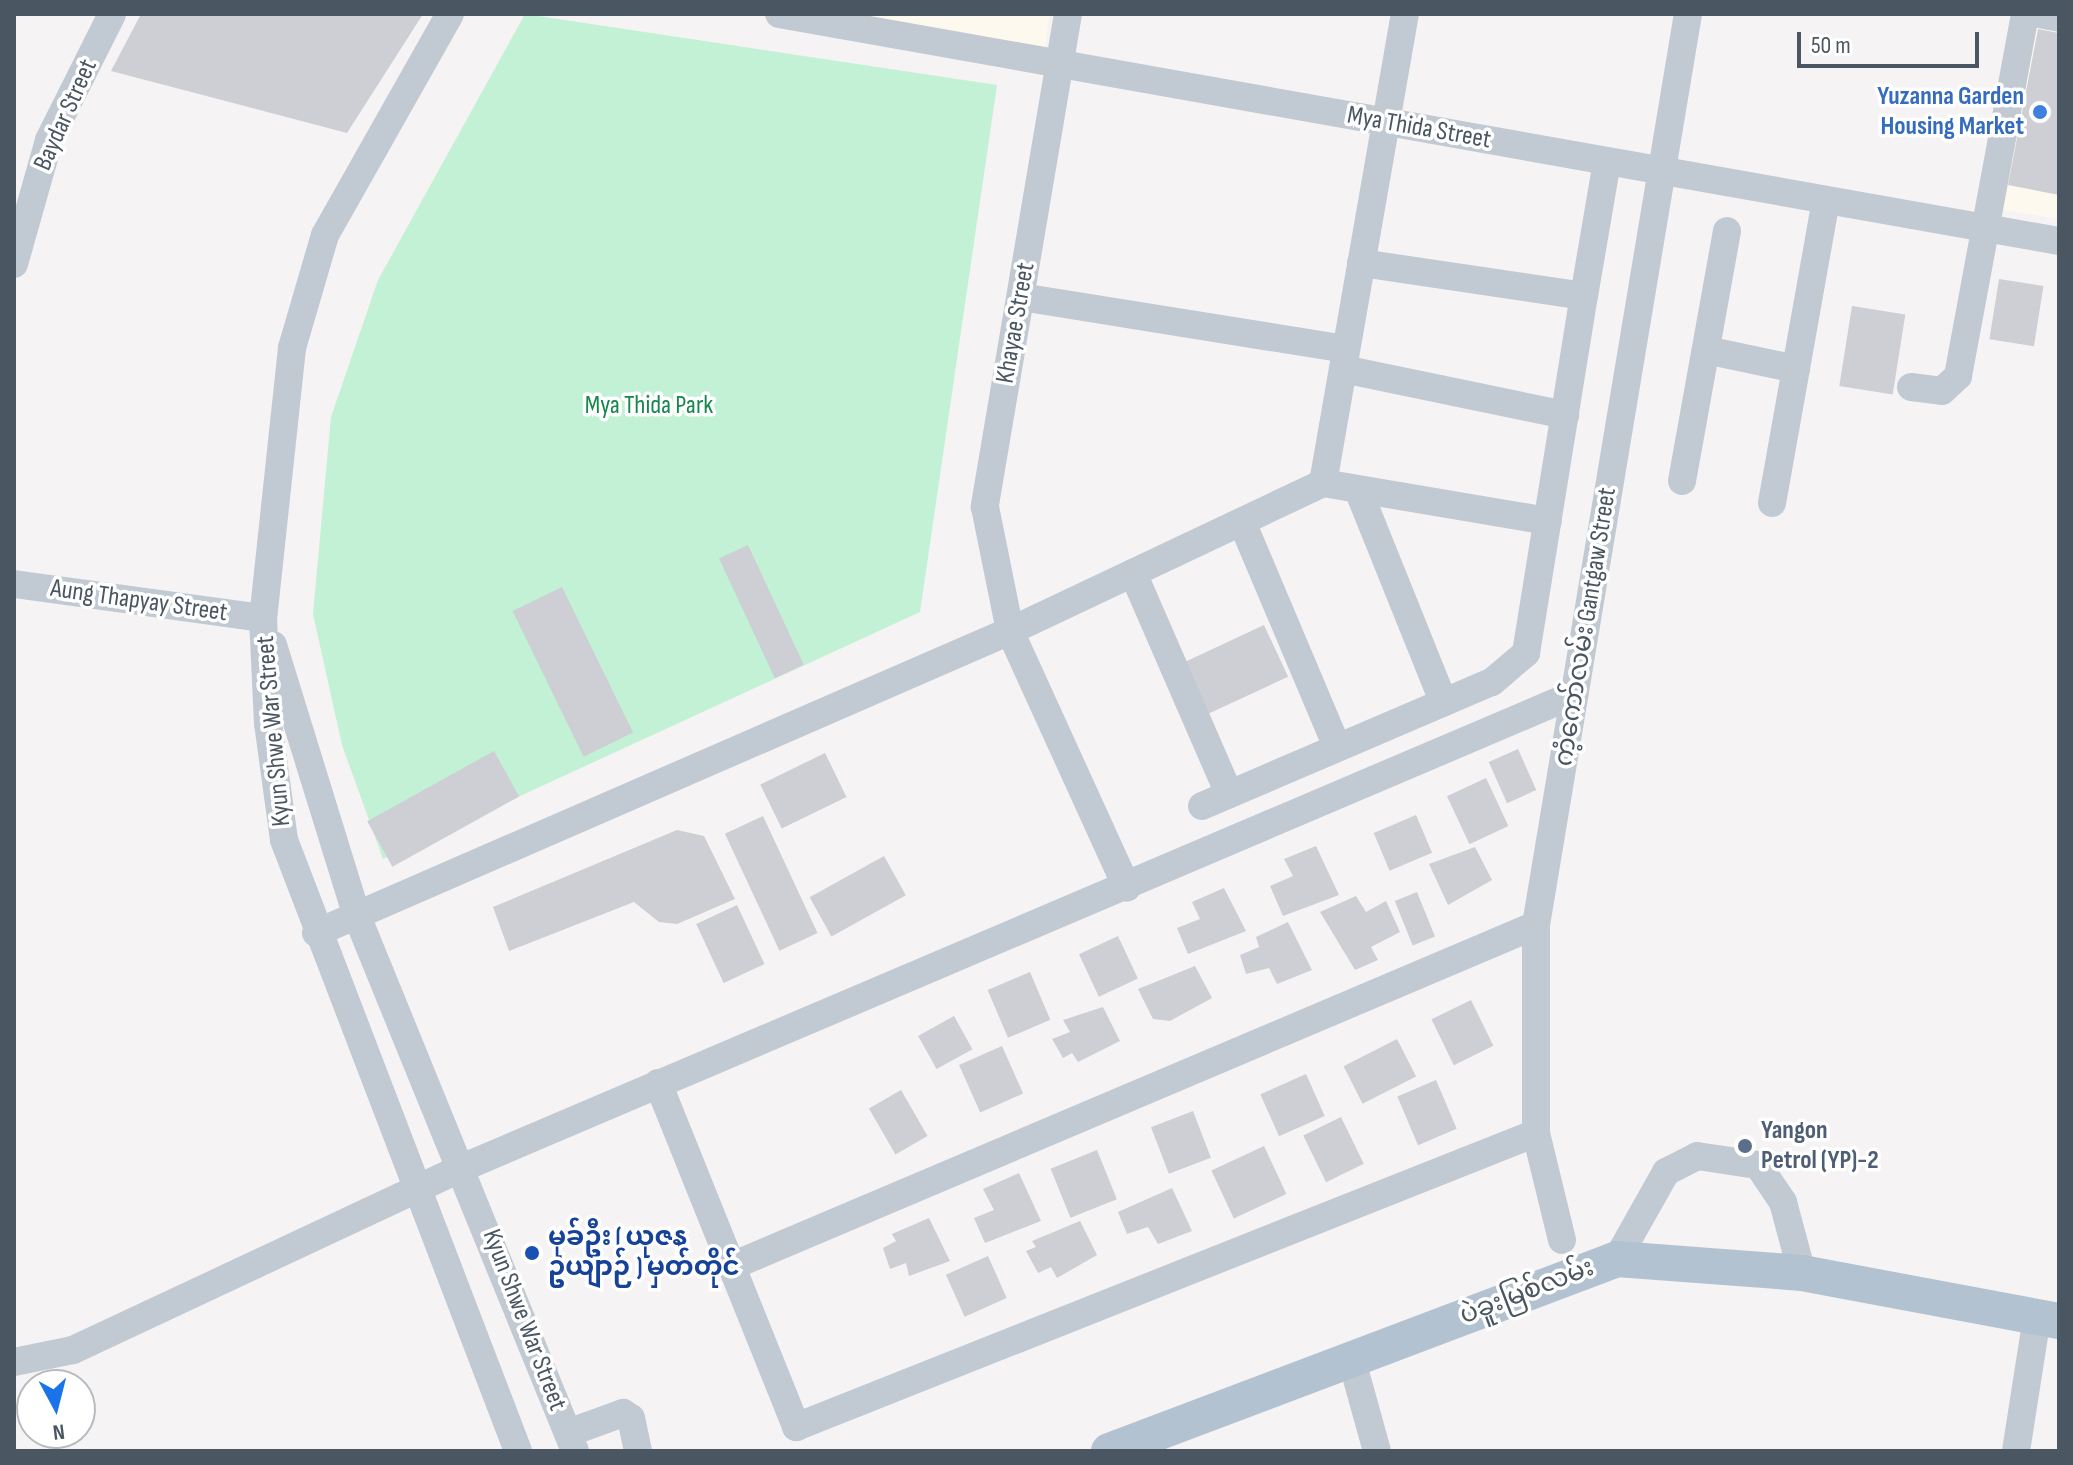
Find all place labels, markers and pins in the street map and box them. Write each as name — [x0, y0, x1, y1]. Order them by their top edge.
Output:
place label: Yuzanna Garden Housing Market — [1877, 81, 2024, 142]
marker: Yuzanna Garden Housing Market — [2031, 103, 2049, 121]
place label: Yangon Petrol (YP)-2 — [1761, 1115, 1879, 1176]
marker: Yangon Petrol (YP)-2 — [1736, 1137, 1754, 1155]
place label: မုခ်ဦး ( ယုဇန ဥယျာဉ် ) မှတ်တိုင် — [548, 1222, 740, 1284]
marker: မုခ်ဦး ( ယုဇန ဥယျာဉ် ) မှတ်တိုင် — [523, 1244, 541, 1262]

